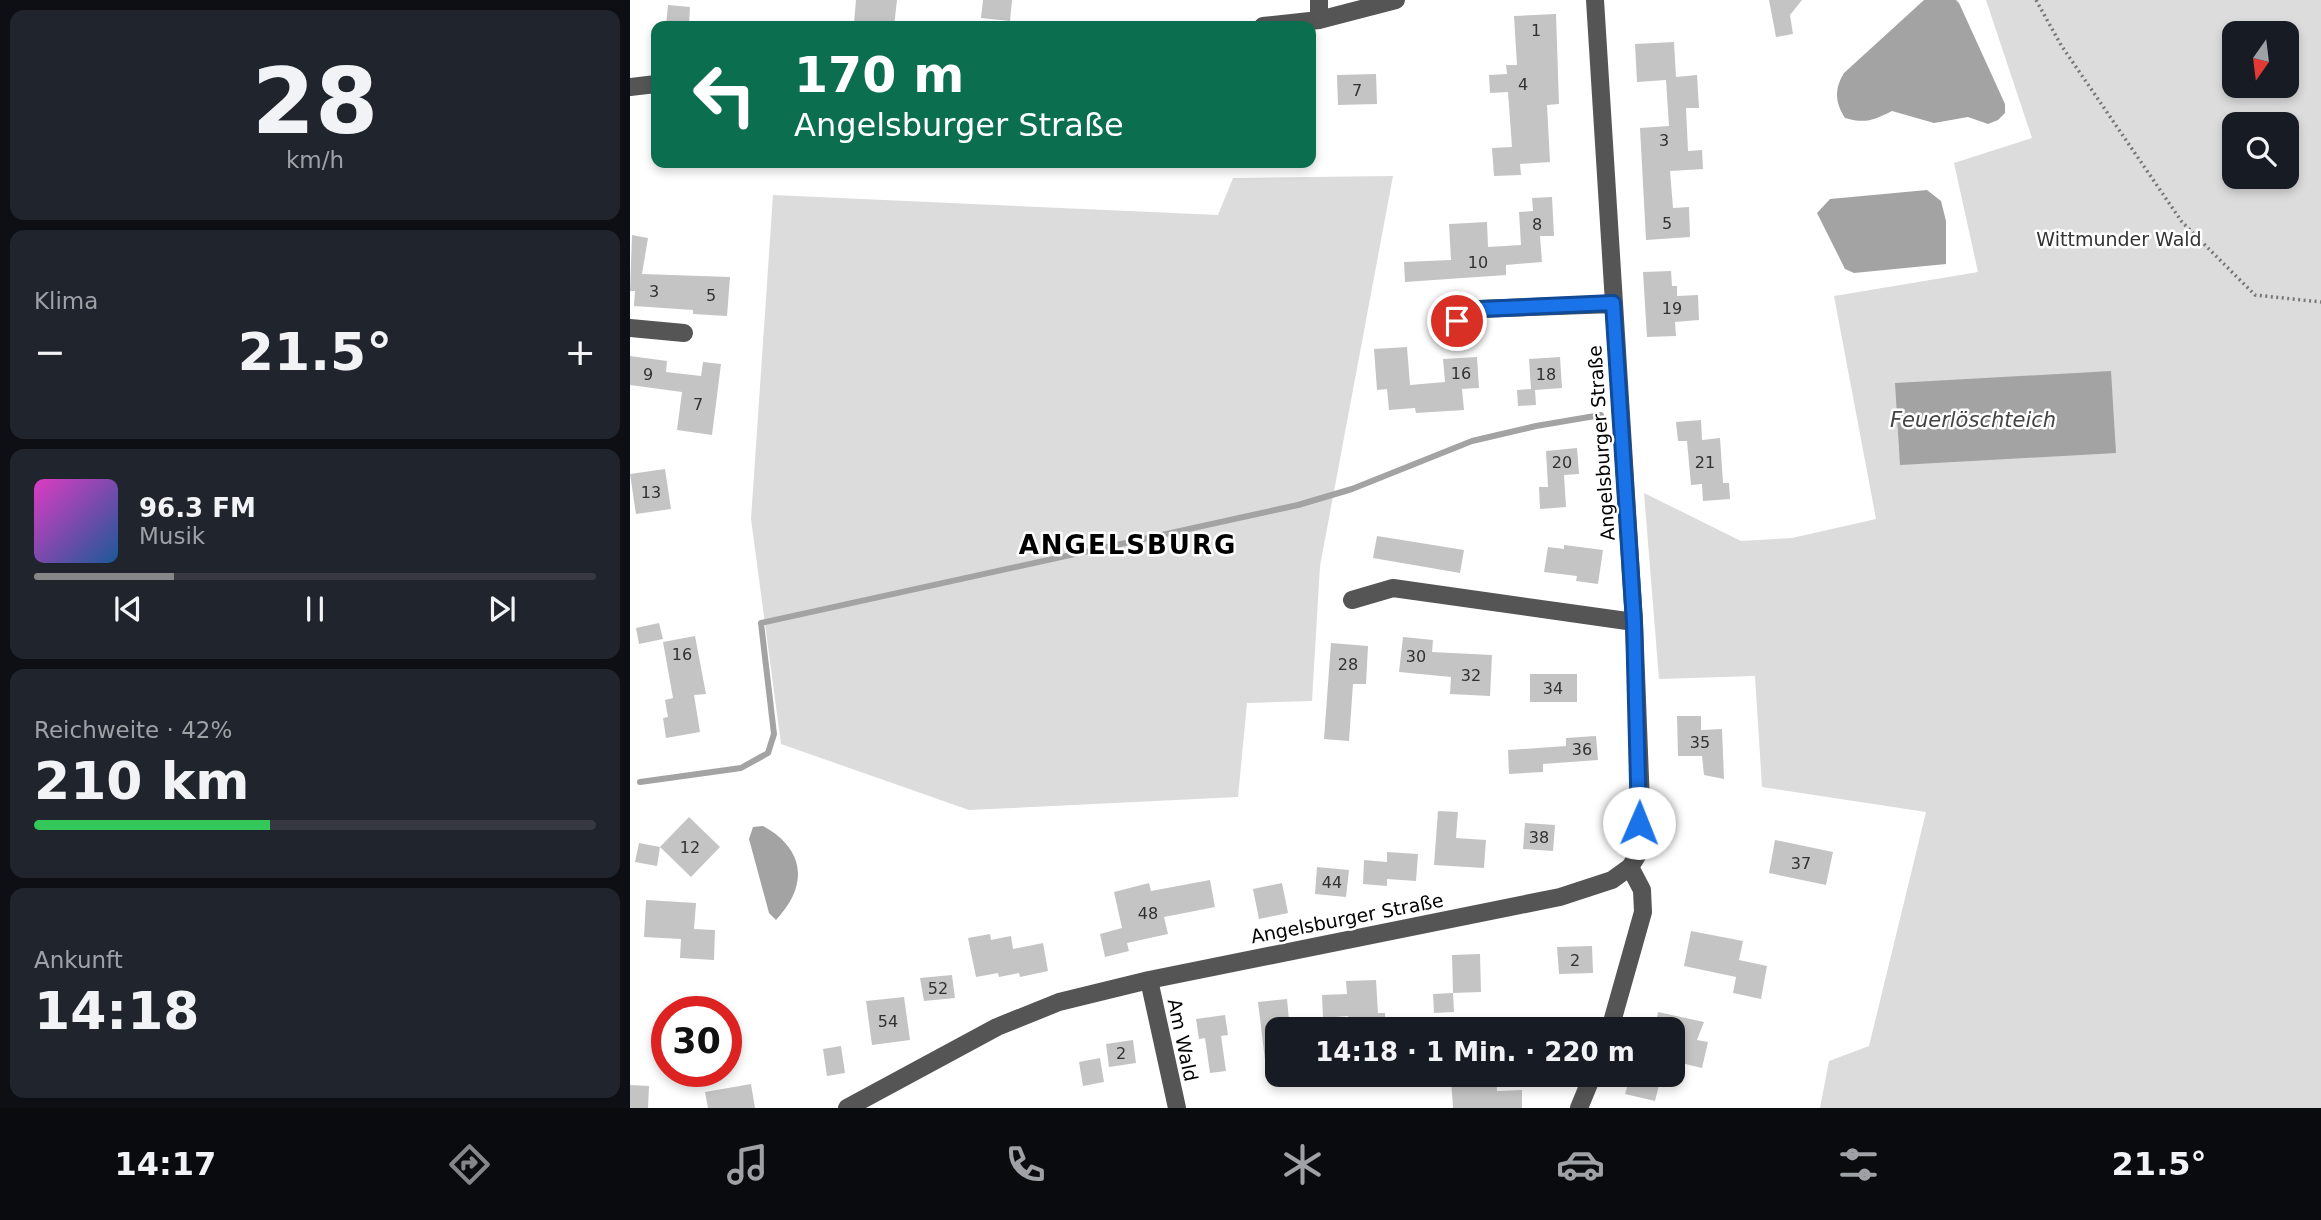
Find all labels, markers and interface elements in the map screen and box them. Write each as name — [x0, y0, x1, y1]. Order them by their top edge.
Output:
house number: 1 — [1531, 21, 1541, 40]
north arrow — [2222, 21, 2300, 98]
map controls — [2222, 21, 2299, 189]
text: 170 m — [794, 47, 964, 104]
text: 28 — [252, 49, 378, 154]
icon: left — [679, 49, 770, 140]
house number: 4 — [1518, 75, 1528, 94]
house number: 7 — [1352, 81, 1362, 100]
text: Angelsburger Straße — [794, 106, 1124, 144]
button: search — [2222, 112, 2299, 189]
house number: 3 — [1659, 131, 1669, 150]
text: km/h — [286, 147, 344, 173]
house number: 5 — [1662, 214, 1672, 233]
house number: 8 — [1532, 215, 1542, 234]
park label: Wittmunder Wald — [2036, 228, 2202, 250]
house number: 10 — [1468, 253, 1488, 272]
house number: 3 — [649, 282, 659, 301]
house number: 5 — [706, 286, 716, 305]
text: Klima — [34, 288, 98, 314]
pin — [1427, 291, 1487, 351]
house number: 19 — [1662, 299, 1682, 318]
icon: arrive — [1438, 302, 1476, 340]
text: 21.5° — [238, 322, 392, 382]
text: − — [34, 330, 66, 374]
text: + — [564, 330, 596, 374]
street label: Angelsburger Straße — [1583, 345, 1619, 541]
house number: 16 — [1451, 364, 1471, 383]
house number: 9 — [643, 365, 653, 384]
house number: 18 — [1536, 365, 1556, 384]
house number: 7 — [693, 395, 703, 414]
water label: Feuerlöschteich — [1890, 408, 2056, 432]
house number: 20 — [1552, 453, 1572, 472]
house number: 21 — [1695, 453, 1715, 472]
house number: 13 — [641, 483, 661, 502]
text: 96.3 FM — [139, 493, 256, 523]
text: Musik — [139, 523, 205, 549]
district label: ANGELSBURG — [1019, 530, 1237, 560]
icon: previous — [109, 590, 147, 628]
icon: pause — [296, 590, 334, 628]
icon: next — [483, 590, 521, 628]
house number: 16 — [672, 645, 692, 664]
house number: 30 — [1406, 647, 1426, 666]
house number: 28 — [1338, 655, 1358, 674]
house number: 32 — [1461, 666, 1481, 685]
house number: 34 — [1543, 679, 1563, 698]
text: Reichweite · 42% — [34, 717, 232, 743]
house number: 35 — [1690, 733, 1710, 752]
house number: 36 — [1572, 740, 1592, 759]
text: 210 km — [34, 751, 249, 811]
position arrow — [1602, 786, 1676, 860]
house number: 38 — [1529, 828, 1549, 847]
house number: 12 — [680, 838, 700, 857]
house number: 37 — [1791, 854, 1811, 873]
house number: 44 — [1322, 873, 1342, 892]
street label: Angelsburger Straße — [1249, 889, 1445, 947]
house number: 48 — [1138, 904, 1158, 923]
text: Ankunft — [34, 947, 123, 973]
house number: 2 — [1570, 951, 1580, 970]
house number: 52 — [928, 979, 948, 998]
text: 14:18 — [34, 981, 200, 1041]
speed limit sign: 30 — [651, 996, 742, 1087]
street label: Am Wald — [1163, 997, 1203, 1083]
house number: 54 — [878, 1012, 898, 1031]
text: 14:18 · 1 Min. · 220 m — [1315, 1037, 1635, 1067]
house number: 2 — [1116, 1044, 1126, 1063]
icon: directions — [445, 1140, 494, 1189]
icon: music — [723, 1140, 772, 1189]
icon: phone — [1001, 1140, 1050, 1189]
icon: climate — [1278, 1140, 1327, 1189]
icon: car — [1556, 1140, 1605, 1189]
icon: filters — [1834, 1140, 1883, 1189]
text: 14:17 — [114, 1145, 216, 1183]
text: 21.5° — [2112, 1145, 2207, 1183]

